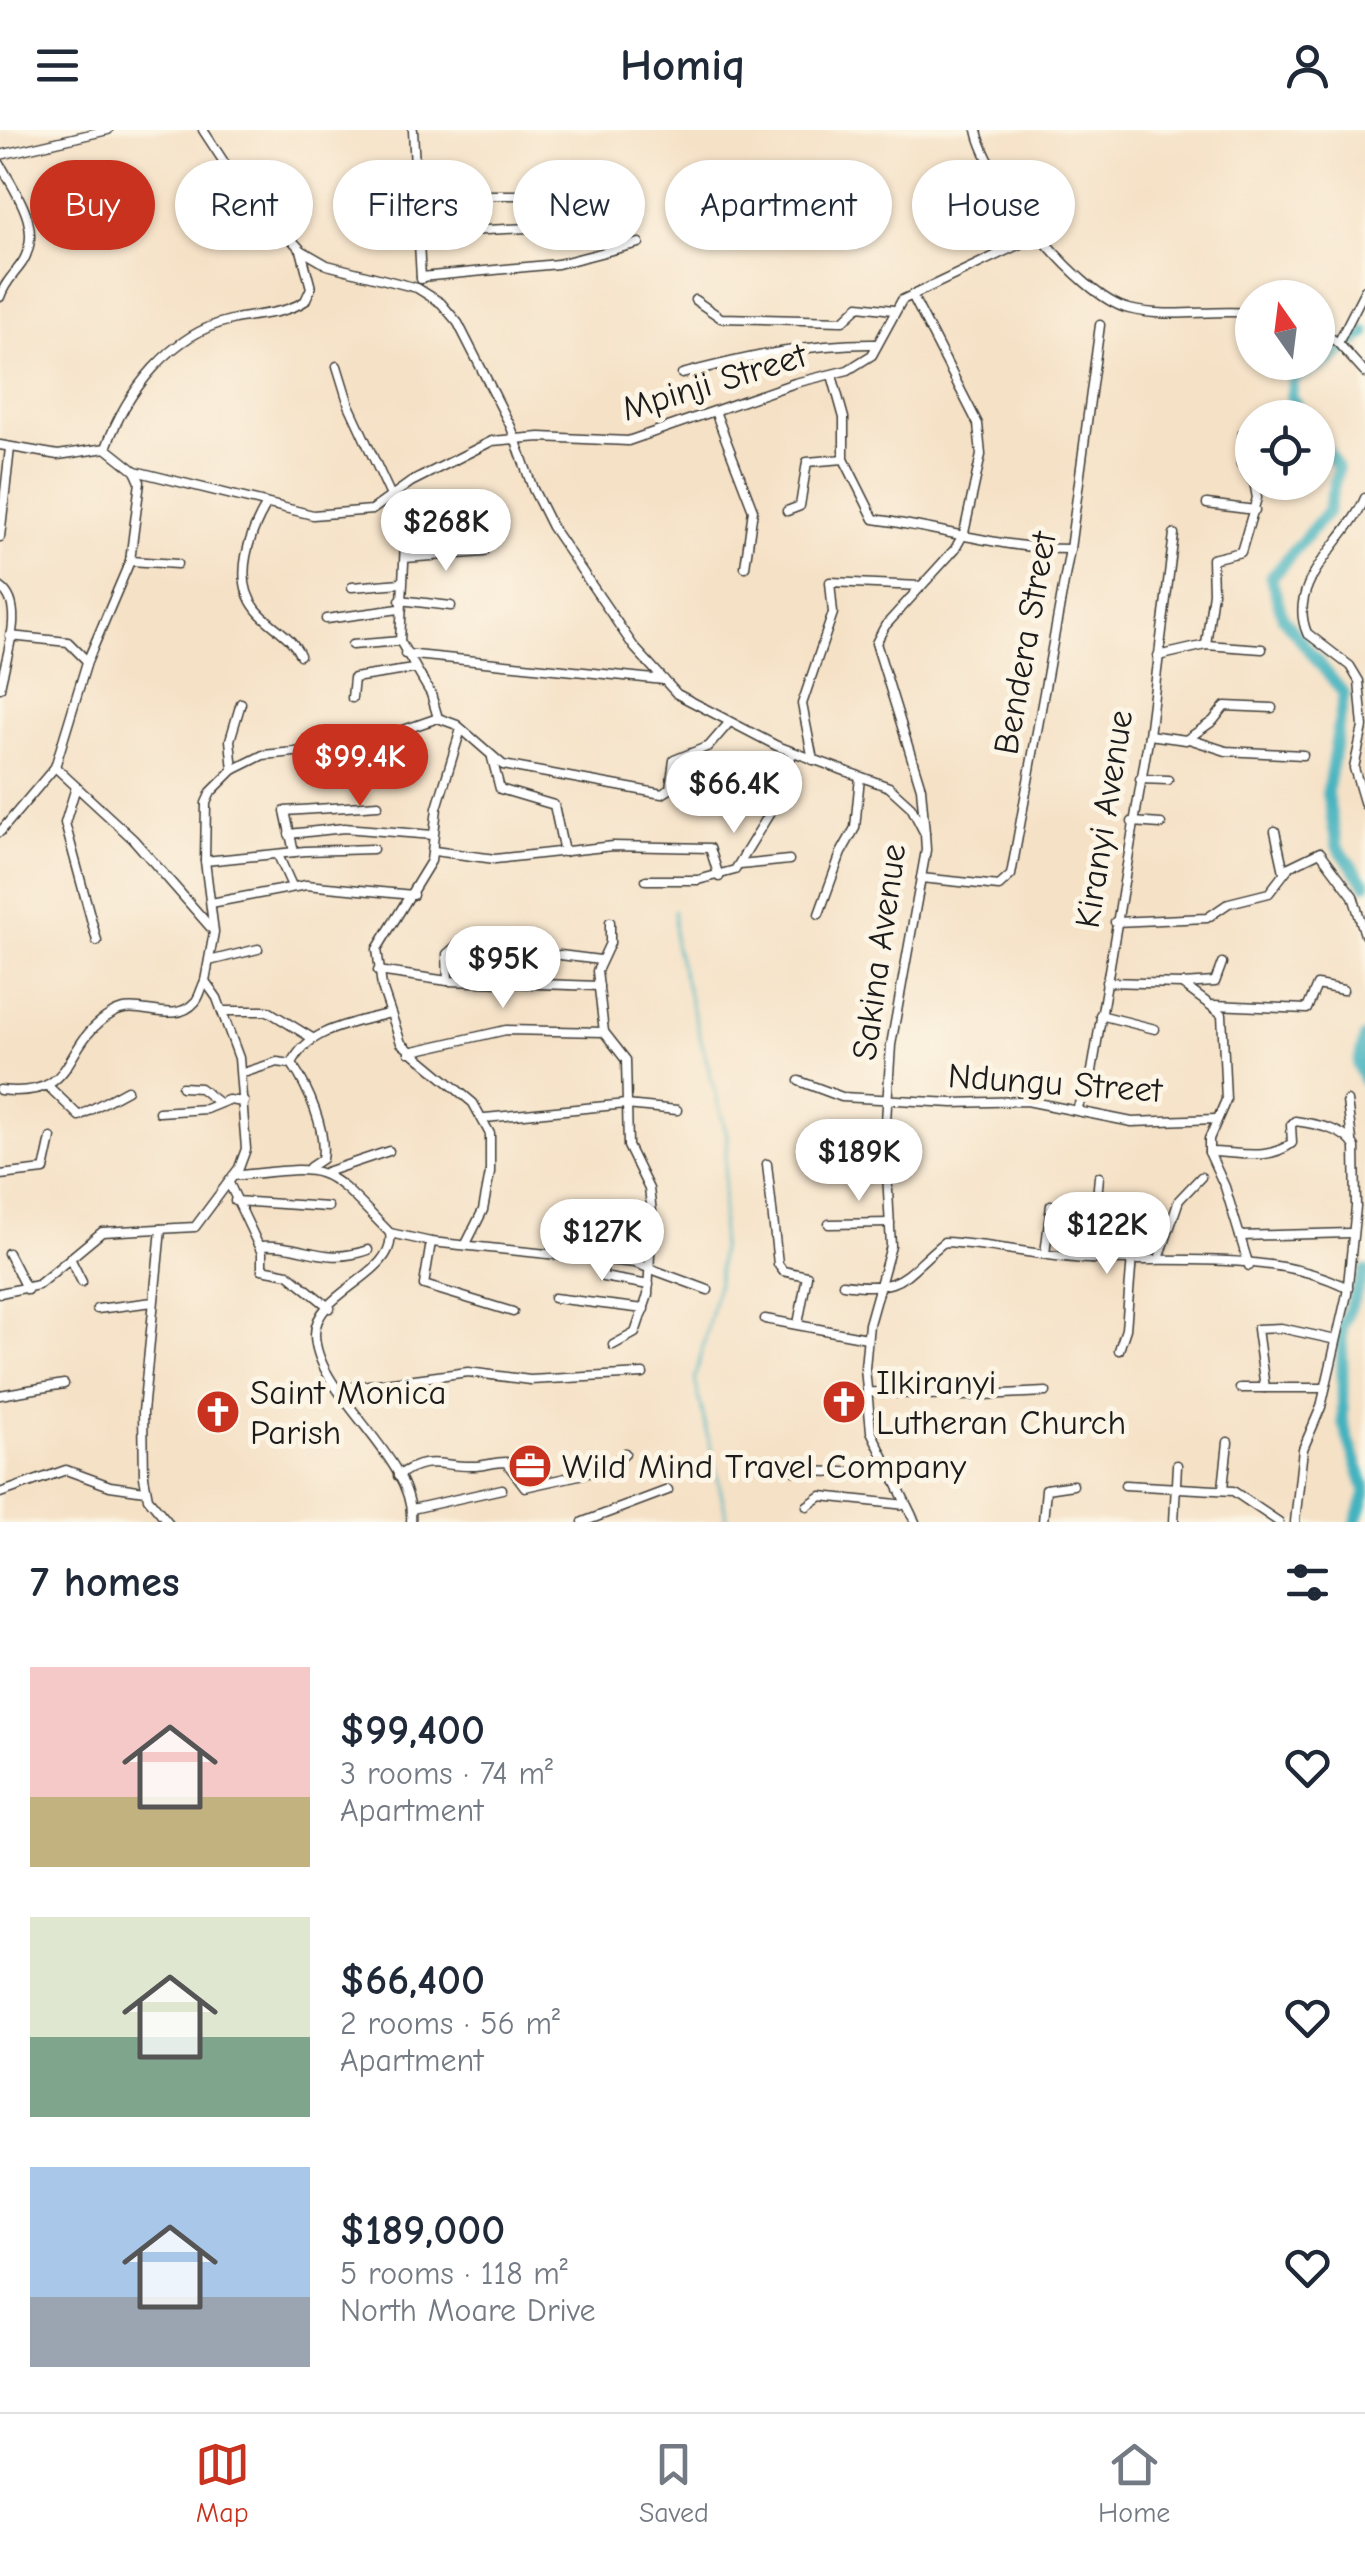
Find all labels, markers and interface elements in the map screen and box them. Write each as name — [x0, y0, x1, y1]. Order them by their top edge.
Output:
icon: menu — [30, 38, 85, 93]
icon: person — [1280, 38, 1335, 93]
text: Homiq — [620, 39, 745, 91]
chip: Buy — [30, 160, 155, 250]
chip: Rent — [175, 160, 313, 250]
chip: Filters — [333, 160, 493, 250]
chip: New — [513, 160, 645, 250]
chip: Apartment — [665, 160, 892, 250]
chip: House — [912, 160, 1075, 250]
north arrow — [1235, 280, 1335, 380]
map controls — [1235, 280, 1335, 500]
street label: Mpinji Street — [617, 334, 812, 429]
button: locate — [1235, 400, 1335, 500]
pin: $268K — [376, 489, 516, 574]
text: $268K — [403, 503, 489, 540]
street label: Bendera Street — [985, 528, 1065, 757]
street label: Kiranyi Avenue — [1067, 707, 1141, 931]
pin: $99.4K — [279, 724, 441, 809]
text: $99.4K — [314, 738, 406, 775]
pin: $66.4K — [653, 751, 815, 836]
text: $66.4K — [688, 765, 780, 802]
street label: Sakina Avenue — [844, 841, 914, 1063]
pin: $95K — [444, 926, 562, 1011]
text: $95K — [467, 940, 539, 977]
street label: Ndungu Street — [947, 1055, 1164, 1111]
pin: $189K — [789, 1119, 929, 1204]
text: $189K — [818, 1133, 900, 1170]
pin: $122K — [1037, 1192, 1177, 1277]
pin: $127K — [532, 1199, 672, 1284]
text: $122K — [1066, 1206, 1148, 1243]
text: $127K — [562, 1213, 642, 1250]
place label: Ilkiranyi Lutheran Church — [876, 1362, 1126, 1443]
place label: Saint Monica Parish — [250, 1372, 446, 1453]
church icon: Ilkiranyi Lutheran Church — [821, 1379, 867, 1425]
church icon: Saint Monica Parish — [195, 1389, 241, 1435]
office icon: Wild Mind Travel Company — [507, 1443, 553, 1489]
place label: Wild Mind Travel Company — [562, 1446, 966, 1487]
icon: filters — [1280, 1555, 1335, 1610]
text: 7 homes — [30, 1558, 180, 1607]
text: $99,400 — [340, 1706, 485, 1755]
icon: home — [110, 1707, 230, 1827]
icon: heart — [1280, 1740, 1335, 1795]
text: 3 rooms · 74 m² — [340, 1755, 553, 1792]
text: Apartment — [340, 1792, 483, 1829]
text: $66,400 — [340, 1956, 485, 2005]
icon: home — [110, 1957, 230, 2077]
icon: heart — [1280, 1990, 1335, 2045]
text: 2 rooms · 56 m² — [340, 2005, 560, 2042]
text: Apartment — [340, 2042, 483, 2079]
text: $189,000 — [340, 2206, 505, 2255]
icon: home — [110, 2207, 230, 2327]
icon: heart — [1280, 2240, 1335, 2295]
text: 5 rooms · 118 m² — [340, 2255, 568, 2292]
text: North Moare Drive — [340, 2292, 596, 2329]
tab: Map — [195, 2437, 250, 2529]
tab: Saved — [639, 2437, 709, 2529]
tab: Home — [1098, 2437, 1170, 2529]

